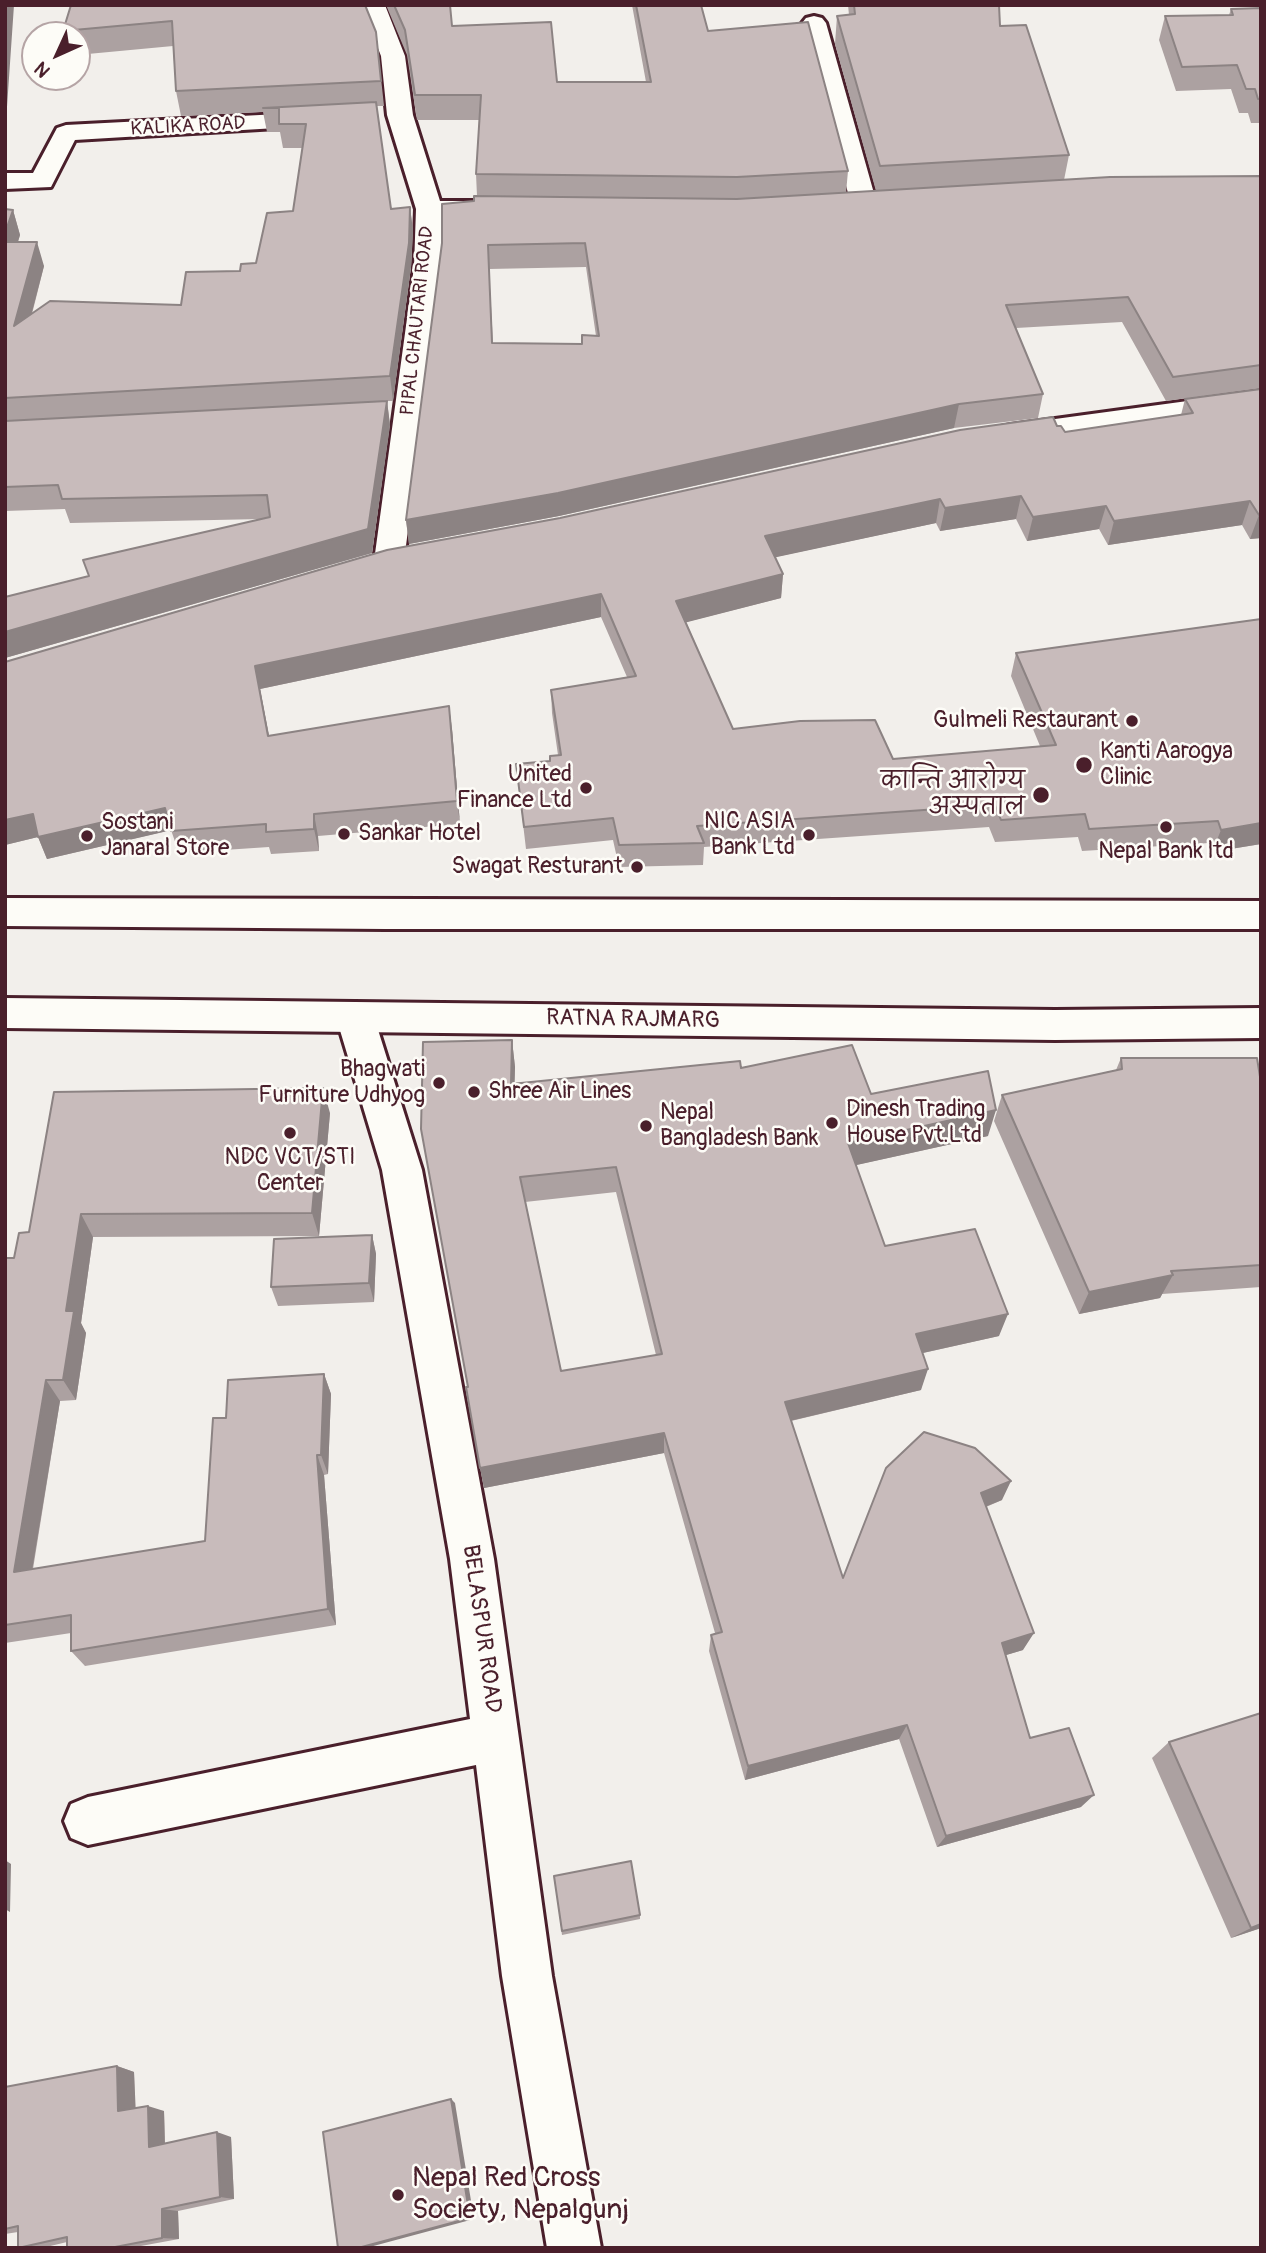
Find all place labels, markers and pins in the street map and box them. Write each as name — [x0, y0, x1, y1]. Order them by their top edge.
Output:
place label: Gulmeli Restaurant — [933, 707, 1118, 735]
marker: Gulmeli Restaurant — [1124, 713, 1140, 729]
place label: Kanti Aarogya Clinic — [1100, 738, 1233, 792]
marker: Kanti Aarogya Clinic — [1074, 755, 1094, 775]
place label: United Finance Ltd — [457, 761, 572, 815]
place label: कान्ति आराेग्य अस्पताल — [881, 768, 1025, 822]
marker: United Finance Ltd — [578, 780, 594, 796]
marker: कान्ति आराेग्य अस्पताल — [1031, 785, 1051, 805]
place label: NIC ASIA Bank Ltd — [704, 808, 795, 862]
place label: Sostani Janaral Store — [101, 809, 229, 863]
marker: Nepal Bank ltd — [1158, 819, 1174, 835]
place label: Sankar Hotel — [358, 820, 481, 848]
marker: Sankar Hotel — [336, 826, 352, 842]
marker: NIC ASIA Bank Ltd — [801, 827, 817, 843]
marker: Sostani Janaral Store — [79, 828, 95, 844]
place label: Nepal Bank ltd — [1098, 838, 1234, 866]
place label: Swagat Resturant — [451, 853, 623, 881]
marker: Swagat Resturant — [629, 859, 645, 875]
place label: Bhagwati Furniture Udhyog — [258, 1056, 425, 1110]
marker: Bhagwati Furniture Udhyog — [431, 1075, 447, 1091]
place label: Shree Air Lines — [488, 1078, 631, 1106]
marker: Shree Air Lines — [466, 1084, 482, 1100]
place label: Dinesh Trading House Pvt.Ltd — [846, 1096, 985, 1150]
place label: Nepal Bangladesh Bank — [660, 1099, 818, 1153]
marker: Dinesh Trading House Pvt.Ltd — [824, 1115, 840, 1131]
marker: Nepal Bangladesh Bank — [638, 1118, 654, 1134]
marker: NDC VCT/STI Center — [282, 1125, 298, 1141]
place label: NDC VCT/STI Center — [225, 1144, 355, 1198]
place label: Nepal Red Cross Society, Nepalgunj — [412, 2162, 629, 2228]
marker: Nepal Red Cross Society, Nepalgunj — [390, 2187, 406, 2203]

